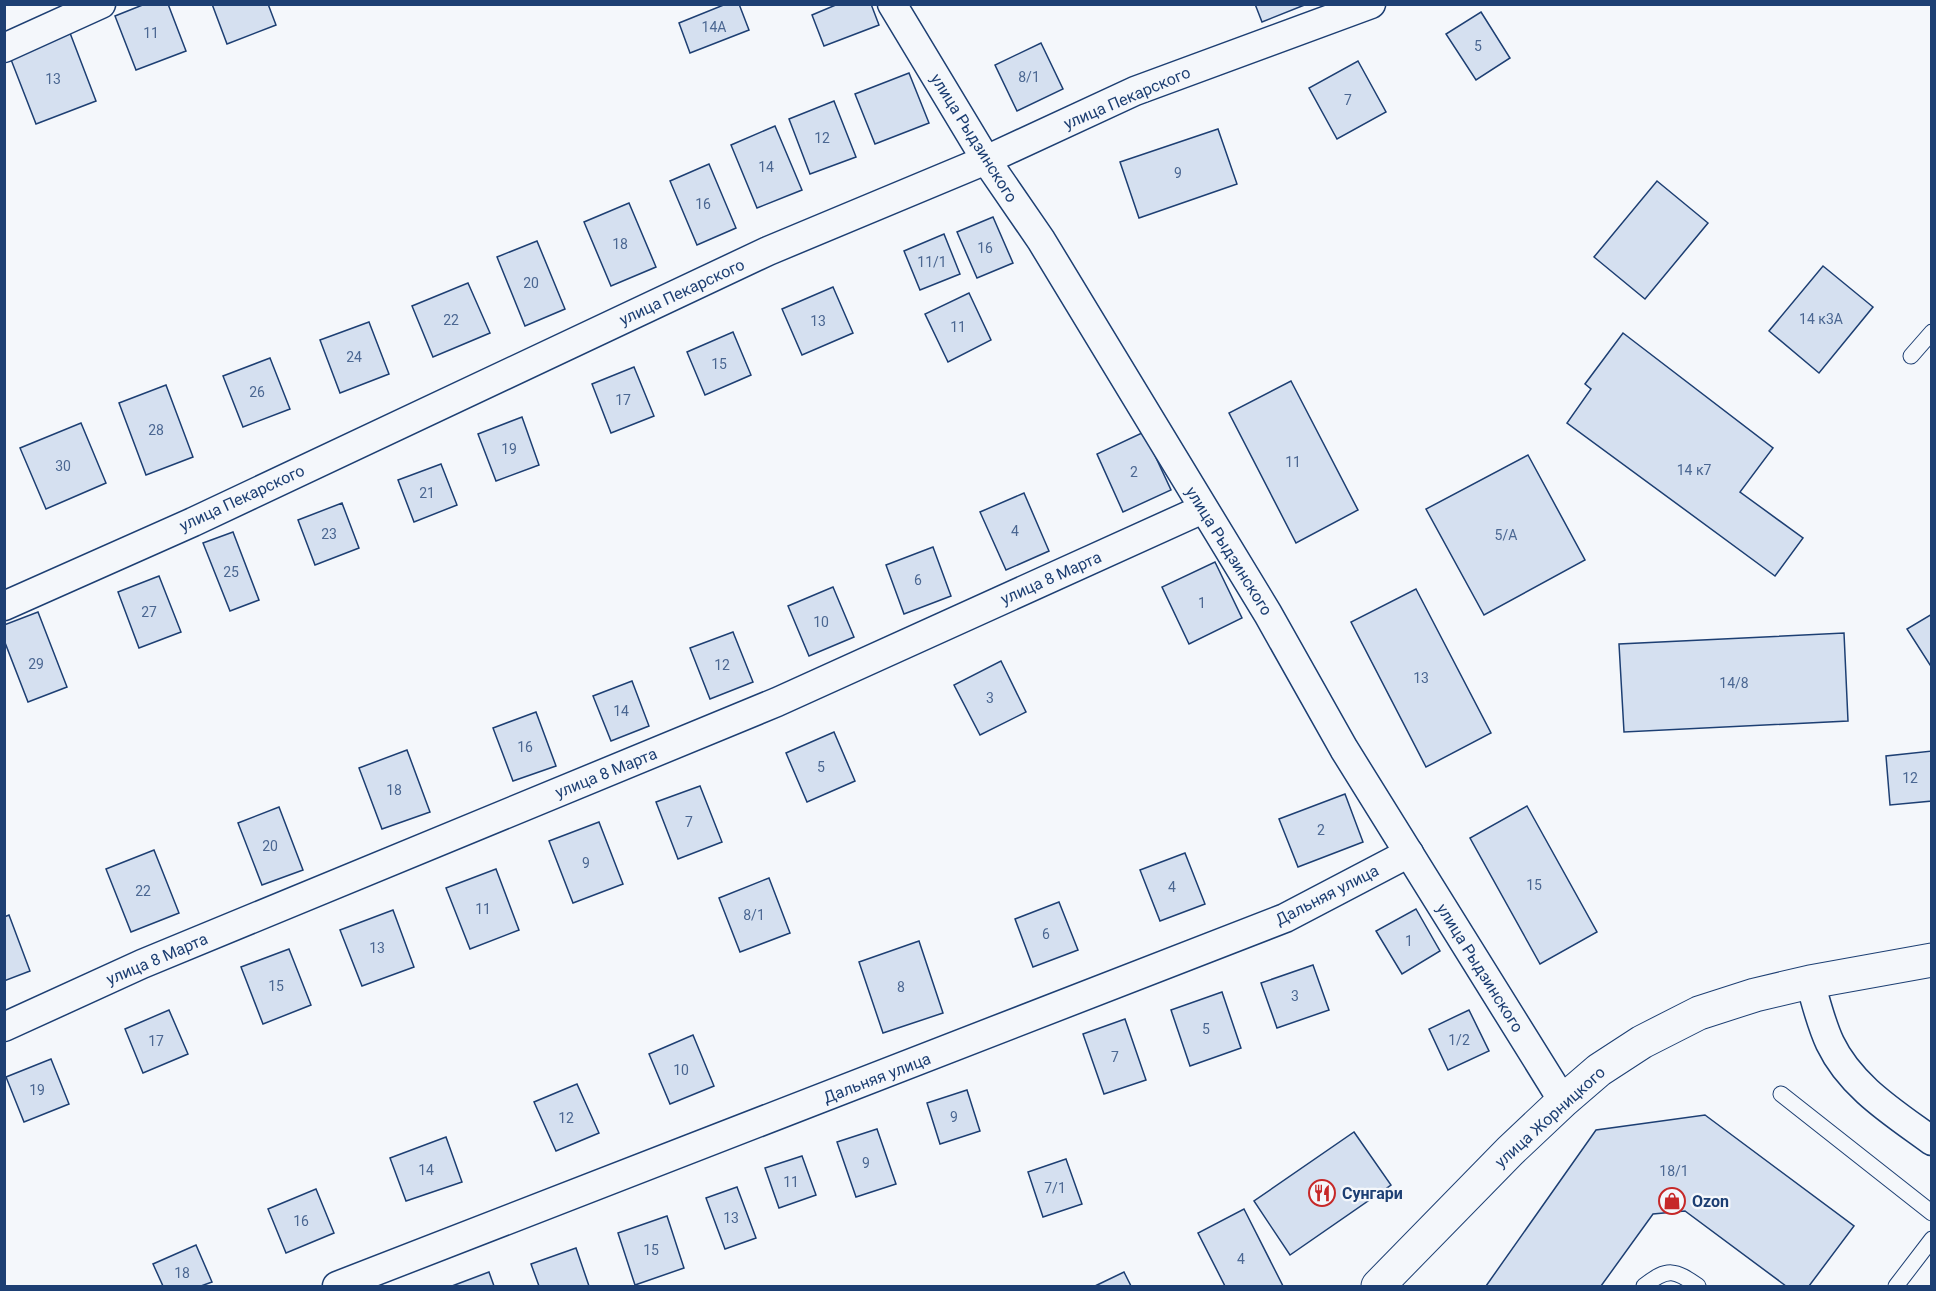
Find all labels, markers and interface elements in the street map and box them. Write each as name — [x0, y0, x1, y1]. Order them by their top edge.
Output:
house number: 14А — [702, 19, 726, 35]
house number: 11 — [143, 25, 159, 41]
house number: 5 — [1474, 38, 1482, 54]
street label: улица Пекарского — [1061, 63, 1193, 133]
house number: 8/1 — [1018, 69, 1040, 85]
street label: улица Рыдзинского — [927, 70, 1021, 206]
house number: 13 — [45, 71, 61, 87]
house number: 7 — [1344, 92, 1352, 108]
house number: 12 — [814, 130, 830, 146]
house number: 14 — [758, 159, 774, 175]
house number: 9 — [1174, 165, 1182, 181]
house number: 16 — [695, 196, 711, 212]
house number: 18 — [612, 236, 628, 252]
house number: 16 — [977, 240, 993, 256]
house number: 11/1 — [917, 254, 947, 270]
street label: улица Пекарского — [616, 255, 748, 329]
house number: 20 — [523, 275, 539, 291]
house number: 14 к3А — [1799, 311, 1843, 327]
house number: 22 — [443, 312, 459, 328]
house number: 13 — [810, 313, 826, 329]
house number: 11 — [950, 319, 966, 335]
house number: 24 — [346, 349, 362, 365]
house number: 15 — [711, 356, 727, 372]
house number: 26 — [249, 384, 265, 400]
house number: 17 — [615, 392, 631, 408]
house number: 28 — [148, 422, 164, 438]
house number: 19 — [501, 441, 517, 457]
house number: 11 — [1285, 454, 1301, 470]
house number: 30 — [55, 458, 71, 474]
street label: улица Пекарского — [176, 461, 308, 535]
house number: 14 к7 — [1677, 462, 1711, 478]
house number: 2 — [1130, 464, 1138, 480]
street label: улица Рыдзинского — [1182, 483, 1276, 619]
house number: 21 — [419, 485, 435, 501]
house number: 4 — [1011, 523, 1019, 539]
house number: 23 — [321, 526, 337, 542]
house number: 5/А — [1495, 527, 1517, 543]
street label: улица 8 Марта — [998, 547, 1104, 609]
house number: 25 — [223, 564, 239, 580]
house number: 6 — [914, 572, 922, 588]
house number: 1 — [1198, 595, 1206, 611]
house number: 27 — [141, 604, 157, 620]
house number: 10 — [813, 614, 829, 630]
house number: 29 — [28, 656, 44, 672]
house number: 12 — [714, 657, 730, 673]
house number: 13 — [1413, 670, 1429, 686]
house number: 14/8 — [1719, 675, 1749, 691]
house number: 3 — [986, 690, 994, 706]
house number: 14 — [613, 703, 629, 719]
house number: 16 — [517, 739, 533, 755]
street label: улица 8 Марта — [552, 744, 660, 802]
house number: 5 — [817, 759, 825, 775]
house number: 12 — [1902, 770, 1918, 786]
house number: 18 — [386, 782, 402, 798]
house number: 7 — [685, 814, 693, 830]
house number: 2 — [1317, 822, 1325, 838]
house number: 20 — [262, 838, 278, 854]
house number: 9 — [582, 855, 590, 871]
street label: Дальняя улица — [1272, 861, 1382, 929]
house number: 15 — [1526, 877, 1542, 893]
house number: 4 — [1168, 879, 1176, 895]
house number: 22 — [135, 883, 151, 899]
street label: улица Рыдзинского — [1433, 900, 1527, 1036]
house number: 11 — [475, 901, 491, 917]
house number: 8/1 — [743, 907, 765, 923]
house number: 6 — [1042, 926, 1050, 942]
street label: улица 8 Марта — [104, 929, 210, 989]
house number: 1 — [1405, 933, 1413, 949]
house number: 13 — [369, 940, 385, 956]
house number: 15 — [268, 978, 284, 994]
house number: 8 — [897, 979, 905, 995]
house number: 3 — [1291, 988, 1299, 1004]
house number: 5 — [1202, 1021, 1210, 1037]
house number: 1/2 — [1448, 1032, 1470, 1048]
house number: 17 — [148, 1033, 164, 1049]
street label: Дальняя улица — [821, 1049, 933, 1107]
house number: 7 — [1111, 1049, 1119, 1065]
house number: 10 — [673, 1062, 689, 1078]
street label: улица Жорницкого — [1491, 1063, 1609, 1171]
house number: 19 — [29, 1082, 45, 1098]
house number: 9 — [950, 1109, 958, 1125]
house number: 12 — [558, 1110, 574, 1126]
house number: 9 — [862, 1155, 870, 1171]
house number: 14 — [418, 1162, 434, 1178]
house number: 18/1 — [1659, 1163, 1689, 1179]
house number: 11 — [783, 1174, 799, 1190]
restaurant icon: Сунгари — [1307, 1178, 1337, 1208]
house number: 7/1 — [1044, 1180, 1066, 1196]
place label: Сунгари — [1342, 1184, 1403, 1203]
shop icon: Ozon — [1657, 1186, 1687, 1216]
place label: Ozon — [1692, 1192, 1729, 1211]
house number: 13 — [723, 1210, 739, 1226]
house number: 16 — [293, 1213, 309, 1229]
house number: 15 — [643, 1242, 659, 1258]
house number: 4 — [1237, 1251, 1245, 1267]
house number: 18 — [174, 1265, 190, 1281]

